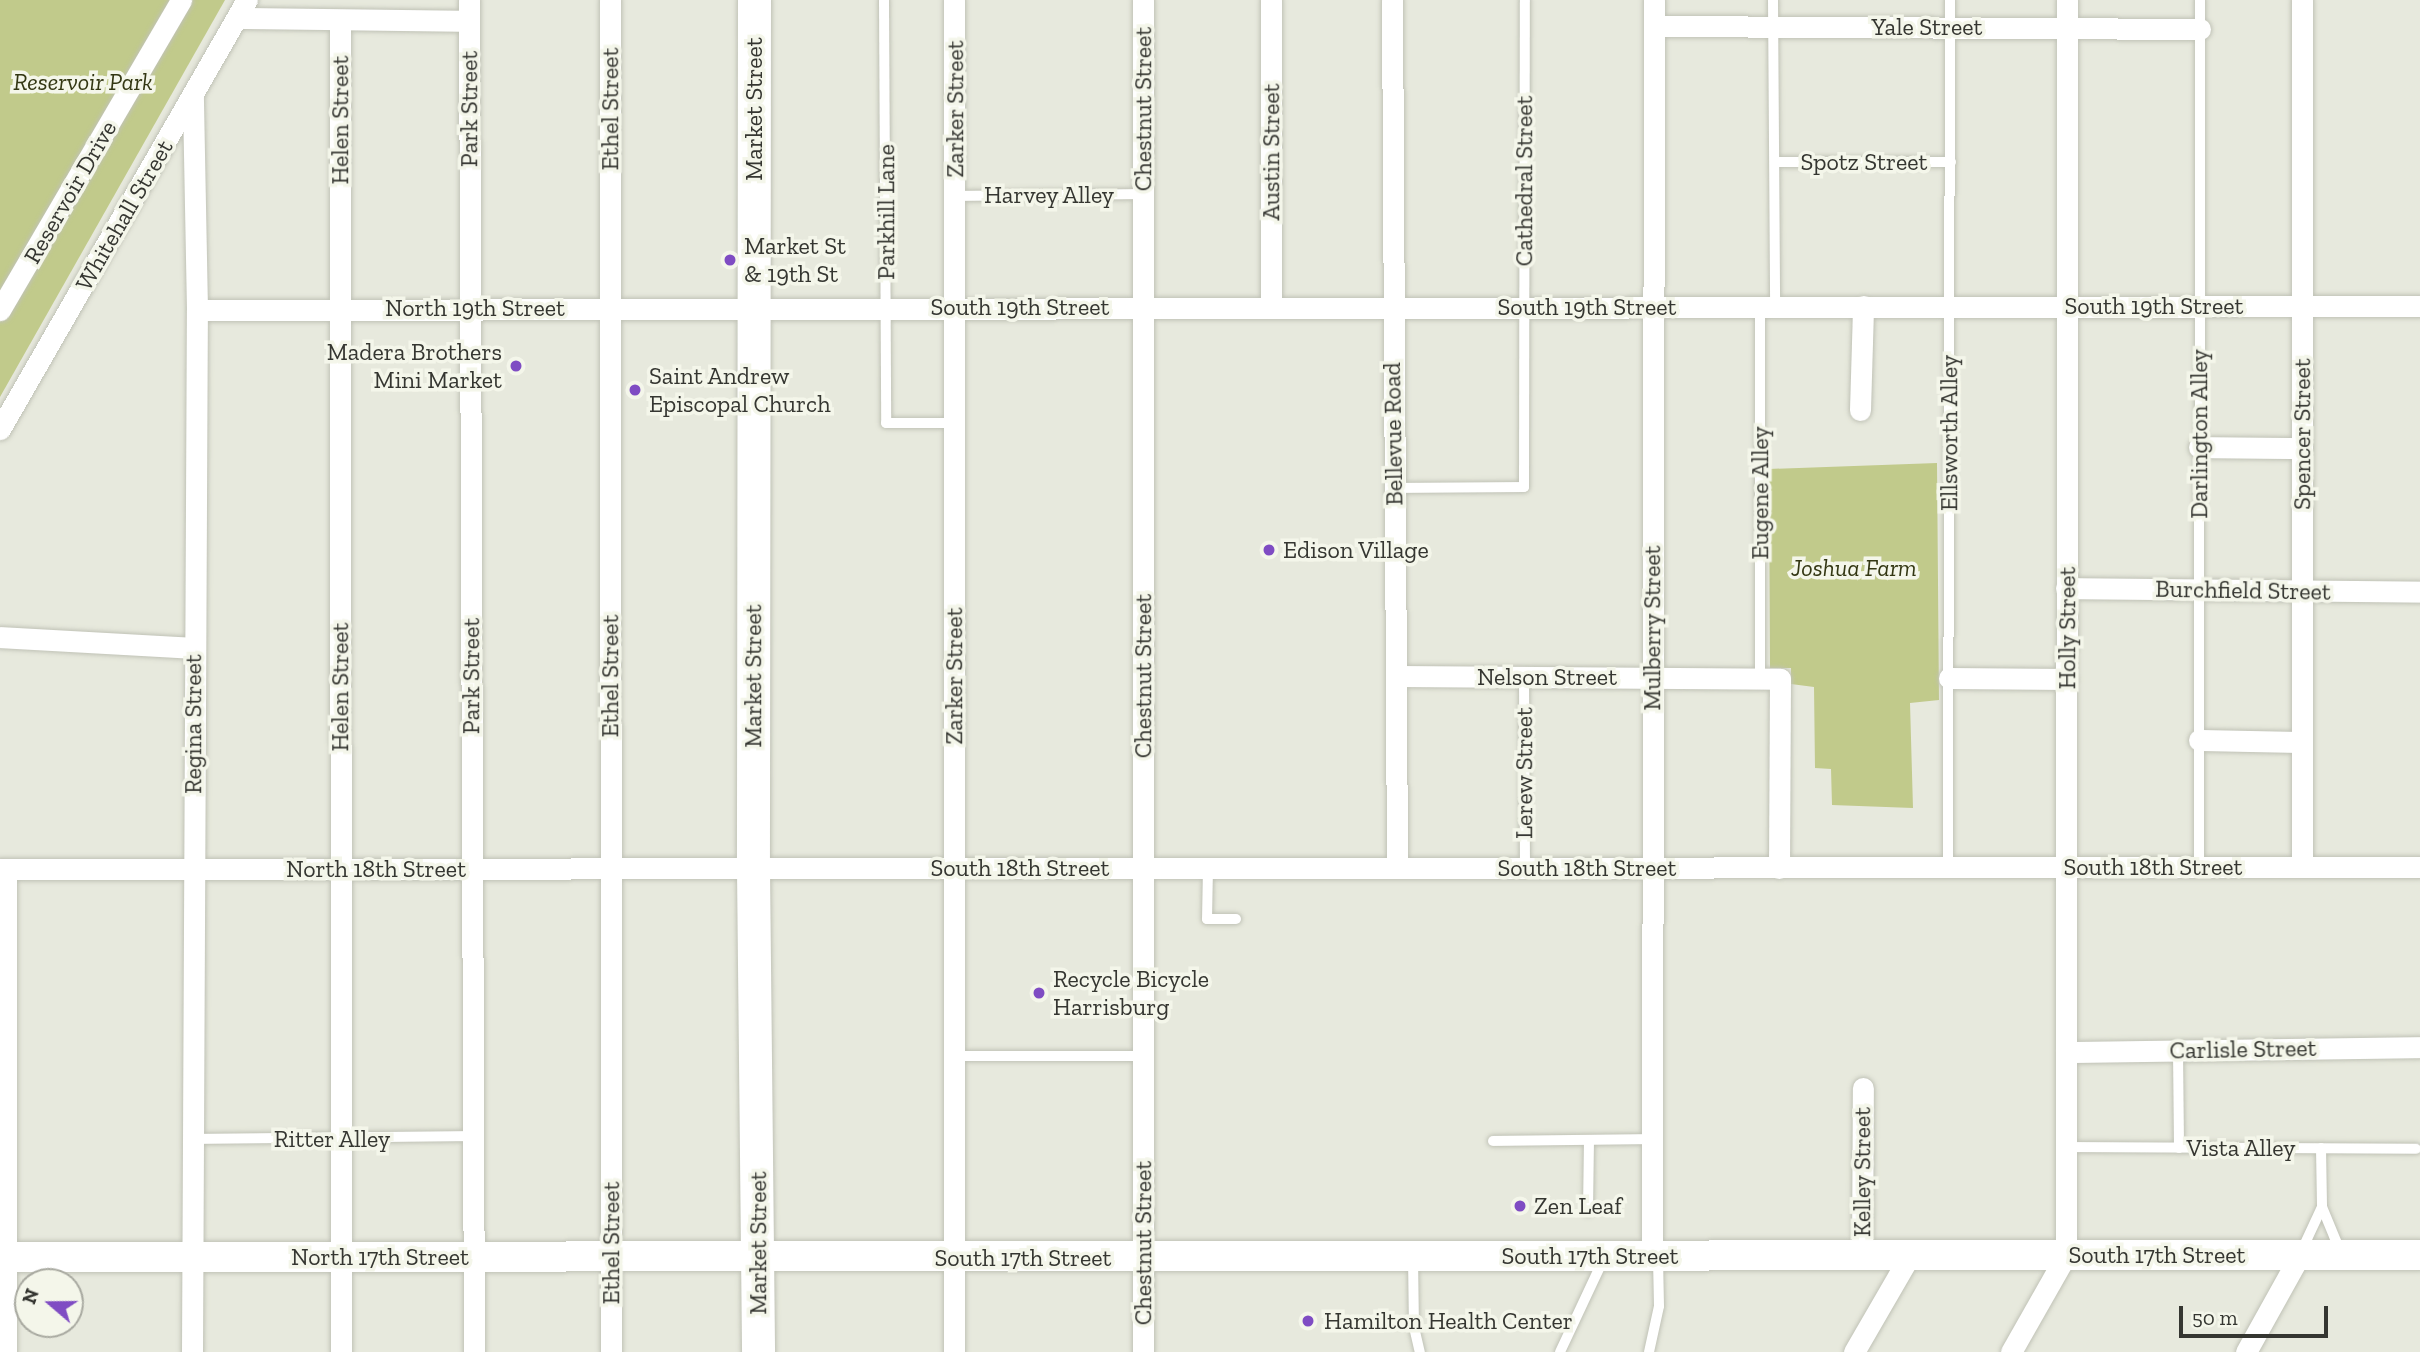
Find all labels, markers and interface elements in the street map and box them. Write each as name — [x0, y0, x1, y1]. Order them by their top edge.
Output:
street label: Yale Street — [1872, 13, 1982, 41]
street label: Chestnut Street — [1129, 27, 1157, 191]
street label: Market Street — [740, 37, 768, 181]
street label: Zarker Street — [941, 40, 969, 178]
street label: Ethel Street — [596, 48, 624, 170]
street label: Park Street — [455, 51, 483, 167]
street label: Helen Street — [326, 56, 354, 184]
park label: Reservoir Park — [13, 68, 153, 96]
street label: Austin Street — [1257, 83, 1285, 221]
street label: Cathedral Street — [1510, 96, 1538, 266]
street label: Reservoir Drive — [17, 115, 123, 269]
street label: Whitehall Street — [69, 135, 179, 295]
street label: Parkhill Lane — [872, 144, 900, 280]
street label: Spotz Street — [1800, 148, 1928, 176]
street label: Harvey Alley — [983, 181, 1115, 209]
place label: Market St & 19th St — [744, 232, 846, 288]
marker: Market St & 19th St — [722, 252, 738, 268]
street label: South 19th Street — [2064, 292, 2244, 320]
street label: South 19th Street — [930, 293, 1110, 321]
street label: South 19th Street — [1497, 293, 1677, 321]
street label: North 19th Street — [385, 294, 565, 322]
place label: Madera Brothers Mini Market — [327, 338, 502, 394]
street label: Darlington Alley — [2185, 349, 2213, 519]
street label: Ellsworth Alley — [1935, 354, 1963, 512]
marker: Madera Brothers Mini Market — [508, 358, 524, 374]
street label: Spencer Street — [2288, 358, 2316, 510]
place label: Saint Andrew Episcopal Church — [649, 362, 831, 418]
street label: Bellevue Road — [1377, 362, 1409, 506]
marker: Saint Andrew Episcopal Church — [627, 382, 643, 398]
street label: Eugene Alley — [1746, 426, 1774, 560]
place label: Edison Village — [1283, 536, 1430, 564]
marker: Edison Village — [1261, 542, 1277, 558]
street label: Mulberry Street — [1638, 545, 1666, 711]
park label: Joshua Farm — [1791, 554, 1917, 582]
street label: Holly Street — [2053, 566, 2081, 690]
street label: Burchfield Street — [2155, 574, 2331, 606]
street label: Chestnut Street — [1129, 594, 1157, 758]
street label: Market Street — [739, 604, 767, 748]
street label: Zarker Street — [940, 607, 968, 745]
street label: Ethel Street — [596, 615, 624, 737]
street label: Park Street — [457, 618, 485, 734]
street label: Helen Street — [326, 623, 354, 751]
street label: Regina Street — [179, 654, 207, 794]
street label: Nelson Street — [1477, 663, 1617, 691]
street label: Lerew Street — [1510, 707, 1538, 839]
street label: South 18th Street — [2063, 853, 2243, 881]
street label: South 18th Street — [930, 854, 1110, 882]
street label: South 18th Street — [1497, 854, 1677, 882]
street label: North 18th Street — [286, 855, 466, 883]
place label: Recycle Bicycle Harrisburg — [1053, 965, 1209, 1021]
marker: Recycle Bicycle Harrisburg — [1031, 985, 1047, 1001]
street label: Carlisle Street — [2169, 1033, 2317, 1065]
street label: Kelley Street — [1848, 1107, 1876, 1237]
street label: Ritter Alley — [273, 1125, 391, 1153]
street label: Vista Alley — [2186, 1134, 2296, 1162]
street label: Chestnut Street — [1129, 1161, 1157, 1325]
street label: Market Street — [744, 1171, 772, 1315]
street label: Ethel Street — [597, 1182, 625, 1304]
place label: Zen Leaf — [1534, 1192, 1622, 1220]
marker: Zen Leaf — [1512, 1198, 1528, 1214]
street label: South 17th Street — [2068, 1241, 2246, 1269]
street label: South 17th Street — [1501, 1242, 1679, 1270]
street label: North 17th Street — [291, 1243, 469, 1271]
street label: South 17th Street — [934, 1244, 1112, 1272]
north arrow — [14, 1268, 84, 1338]
text: N — [17, 1286, 44, 1307]
scale bar — [2182, 1292, 2331, 1336]
text: 50 m — [2192, 1305, 2238, 1330]
place label: Hamilton Health Center — [1324, 1307, 1573, 1335]
marker: Hamilton Health Center — [1298, 1311, 1318, 1331]

